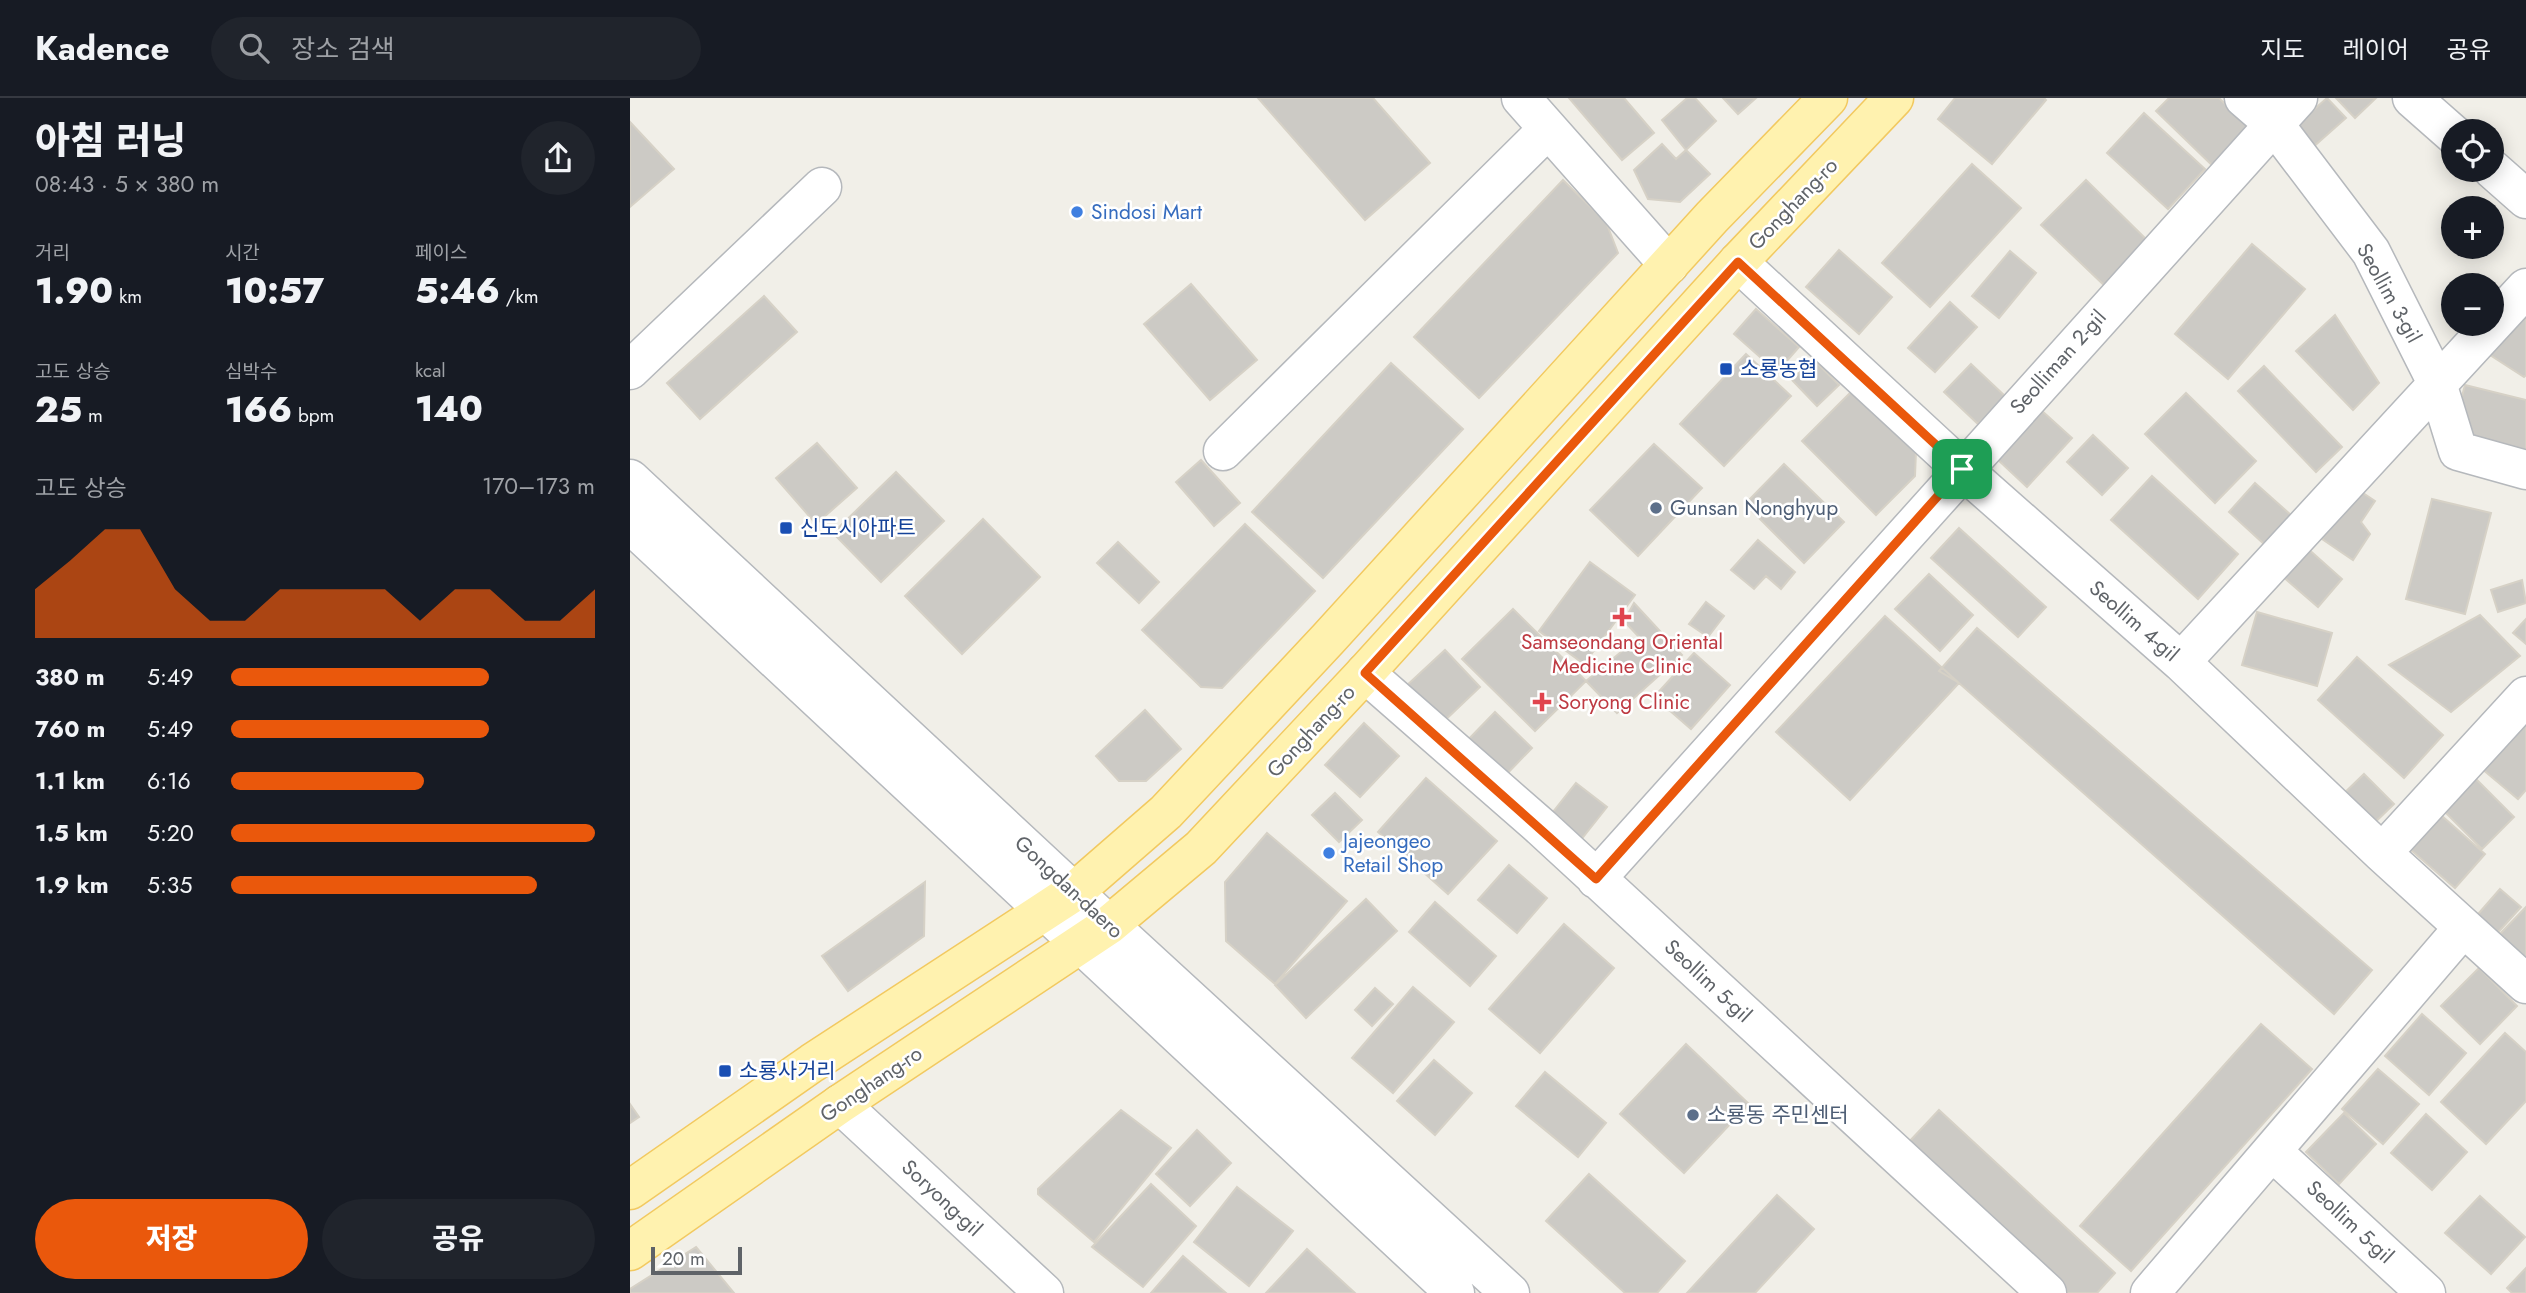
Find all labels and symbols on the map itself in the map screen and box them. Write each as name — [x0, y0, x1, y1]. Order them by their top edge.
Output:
street label: Gonghang-ro — [1741, 151, 1845, 257]
place label: Sindosi Mart — [1091, 197, 1202, 227]
marker: Sindosi Mart — [1069, 204, 1085, 220]
street label: Seollim 3-gil — [2349, 238, 2429, 348]
street label: Seolliman 2-gil — [2003, 303, 2113, 421]
place label: 소룡농협 — [1740, 354, 1817, 384]
marker: 소룡농협 — [1718, 361, 1734, 377]
pin — [1932, 439, 1992, 499]
place label: Gunsan Nonghyup — [1670, 493, 1838, 523]
marker: Gunsan Nonghyup — [1648, 500, 1664, 516]
place label: 신도시아파트 — [800, 513, 916, 543]
marker: 신도시아파트 — [778, 520, 794, 536]
street label: Seollim 4-gil — [2082, 573, 2186, 669]
marker: Samseondang Oriental Medicine Clinic — [1612, 607, 1632, 627]
place label: Samseondang Oriental Medicine Clinic — [1521, 627, 1723, 681]
street label: Gonghang-ro — [1260, 678, 1362, 784]
place label: Soryong Clinic — [1558, 687, 1690, 717]
marker: Soryong Clinic — [1532, 692, 1552, 712]
place label: Jajeongeo Retail Shop — [1340, 826, 1443, 880]
street label: Gongdan-daero — [1008, 828, 1130, 946]
marker: Jajeongeo Retail Shop — [1321, 845, 1337, 861]
street label: Seollim 5-gil — [1658, 932, 1758, 1030]
street label: Gonghang-ro — [814, 1039, 928, 1129]
place label: 소룡사거리 — [739, 1056, 836, 1086]
marker: 소룡사거리 — [717, 1063, 733, 1079]
place label: 소룡동 주민센터 — [1707, 1100, 1849, 1130]
marker: 소룡동 주민센터 — [1685, 1107, 1701, 1123]
street label: Soryong-gil — [895, 1153, 989, 1243]
street label: Seollim 5-gil — [2300, 1173, 2400, 1271]
scale bar — [651, 1244, 742, 1276]

